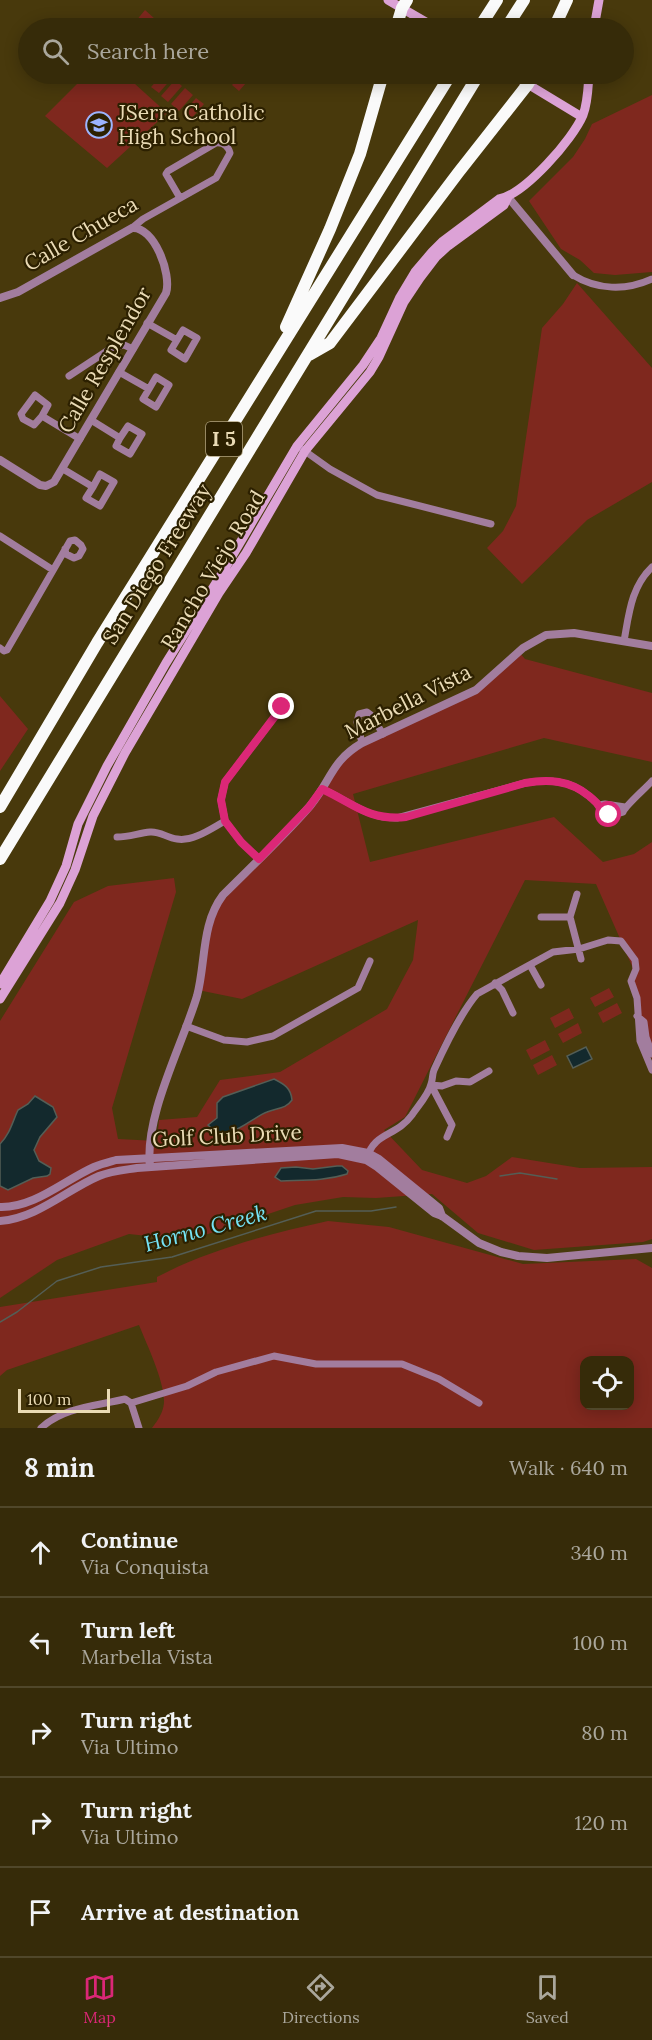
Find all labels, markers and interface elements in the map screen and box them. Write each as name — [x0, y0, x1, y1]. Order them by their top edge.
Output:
search box — [18, 18, 634, 84]
icon: search — [39, 35, 72, 68]
text: Search here — [87, 37, 209, 65]
place label: JSerra Catholic High School — [117, 99, 265, 150]
school or university icon: JSerra Catholic High School — [84, 110, 114, 140]
street label: Calle Chueca — [19, 190, 143, 277]
street label: Calle Resplendor — [52, 282, 157, 438]
road number: I 5 — [206, 422, 242, 456]
street label: San Diego Freeway — [96, 478, 217, 649]
street label: Rancho Viejo Road — [154, 485, 271, 654]
street label: Marbella Vista — [340, 658, 476, 745]
route end — [268, 693, 294, 719]
route start — [595, 801, 621, 827]
street label: Golf Club Drive — [151, 1118, 302, 1153]
water label: Horno Creek — [140, 1198, 270, 1258]
map controls — [580, 1356, 634, 1410]
button: locate — [580, 1356, 634, 1410]
scale bar — [18, 1386, 110, 1414]
text: 100 m — [27, 1389, 71, 1409]
text: 8 min — [24, 1451, 95, 1484]
text: Walk · 640 m — [509, 1455, 628, 1480]
text: Continue — [81, 1526, 178, 1554]
icon: ahead — [24, 1536, 57, 1569]
text: 340 m — [570, 1540, 628, 1565]
text: Via Conquista — [81, 1554, 209, 1579]
text: Turn left — [81, 1616, 175, 1644]
icon: left — [24, 1626, 57, 1659]
text: 100 m — [573, 1630, 628, 1655]
text: Marbella Vista — [81, 1644, 213, 1669]
text: Turn right — [81, 1706, 192, 1734]
icon: right — [24, 1716, 57, 1749]
text: 80 m — [581, 1720, 628, 1745]
text: Via Ultimo — [81, 1734, 178, 1759]
text: Turn right — [81, 1796, 192, 1824]
icon: right — [24, 1806, 57, 1839]
text: 120 m — [574, 1810, 628, 1835]
text: Via Ultimo — [81, 1824, 178, 1849]
icon: arrive — [24, 1896, 57, 1929]
text: Arrive at destination — [81, 1898, 299, 1926]
tab: Map — [83, 1971, 116, 2027]
tab: Directions — [282, 1971, 360, 2027]
tab: Saved — [526, 1971, 569, 2027]

